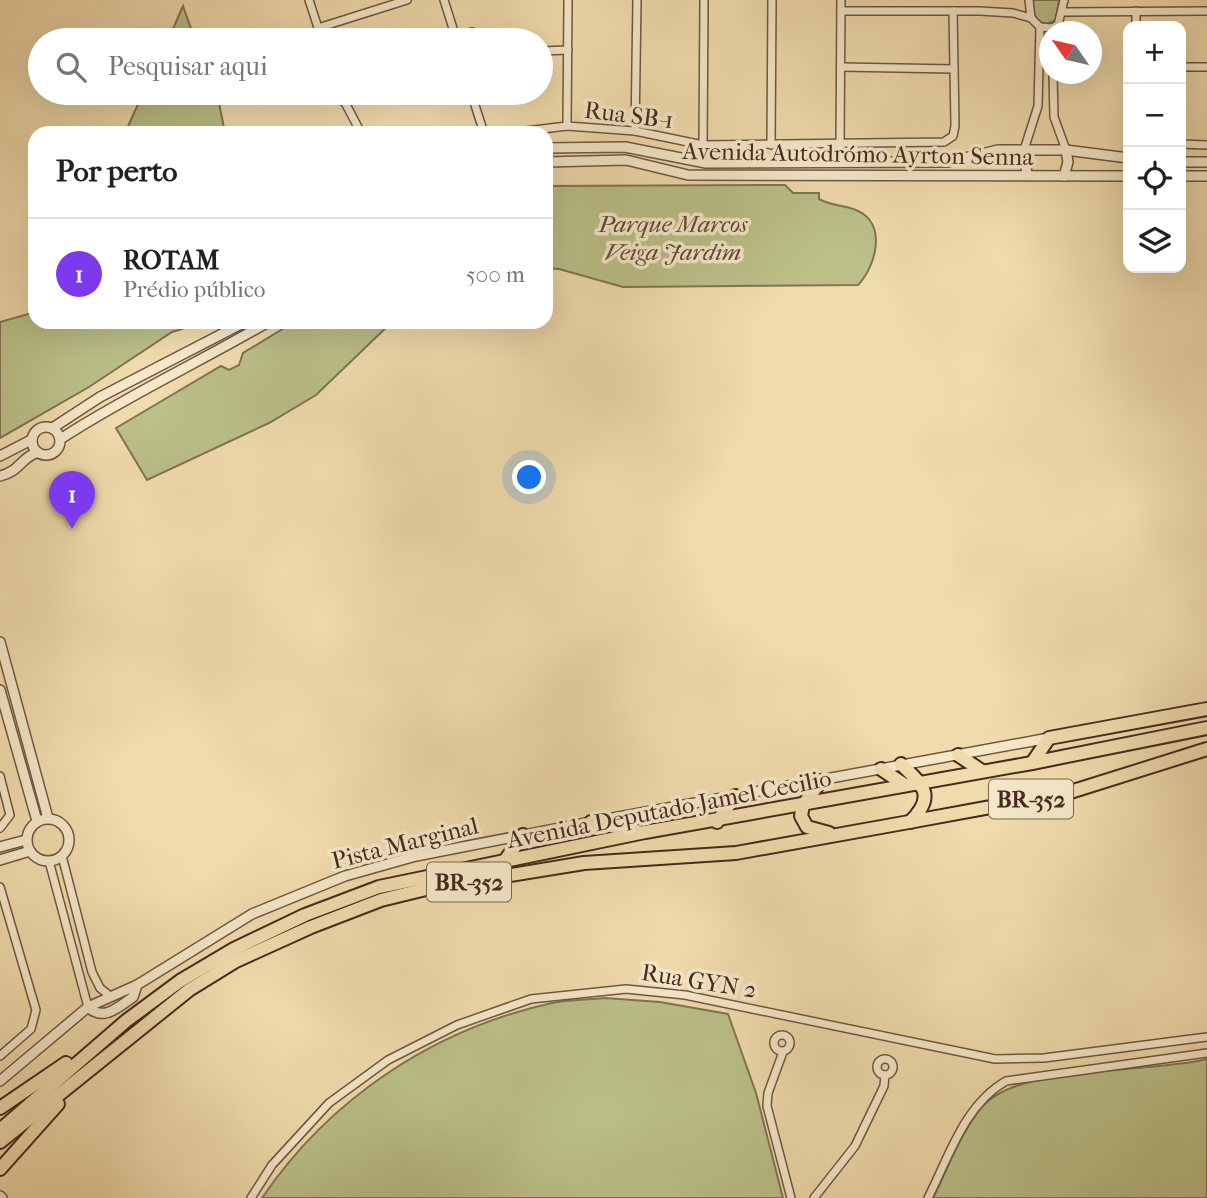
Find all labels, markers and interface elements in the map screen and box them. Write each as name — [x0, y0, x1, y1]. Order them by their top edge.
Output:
north arrow — [1039, 21, 1102, 84]
map controls — [1123, 21, 1186, 273]
button: + — [1123, 21, 1186, 84]
search box — [28, 28, 553, 105]
icon: search — [52, 48, 90, 86]
text: Pesquisar aqui — [108, 51, 268, 82]
button: − — [1123, 84, 1186, 147]
street label: Rua SB-1 — [583, 96, 675, 134]
street label: Avenida Autodrómo Ayrton Senna — [681, 137, 1035, 171]
button: locate — [1123, 147, 1186, 210]
text: Por perto — [56, 154, 178, 189]
park label: Parque Marcos Veiga Jardim — [598, 210, 748, 266]
button: layers — [1123, 210, 1186, 273]
text: ROTAM — [123, 245, 219, 276]
text: 1 — [75, 261, 83, 288]
text: 500 m — [466, 261, 525, 288]
text: Prédio público — [123, 276, 266, 303]
your location — [512, 460, 546, 494]
pin: 1 — [49, 471, 95, 529]
street label: Avenida Deputado Jamel Cecilio — [504, 764, 833, 854]
road number: BR-352 — [989, 779, 1073, 818]
street label: Pista Marginal — [329, 811, 482, 875]
road number: BR-352 — [427, 862, 511, 902]
street label: Rua GYN 2 — [639, 958, 759, 1004]

